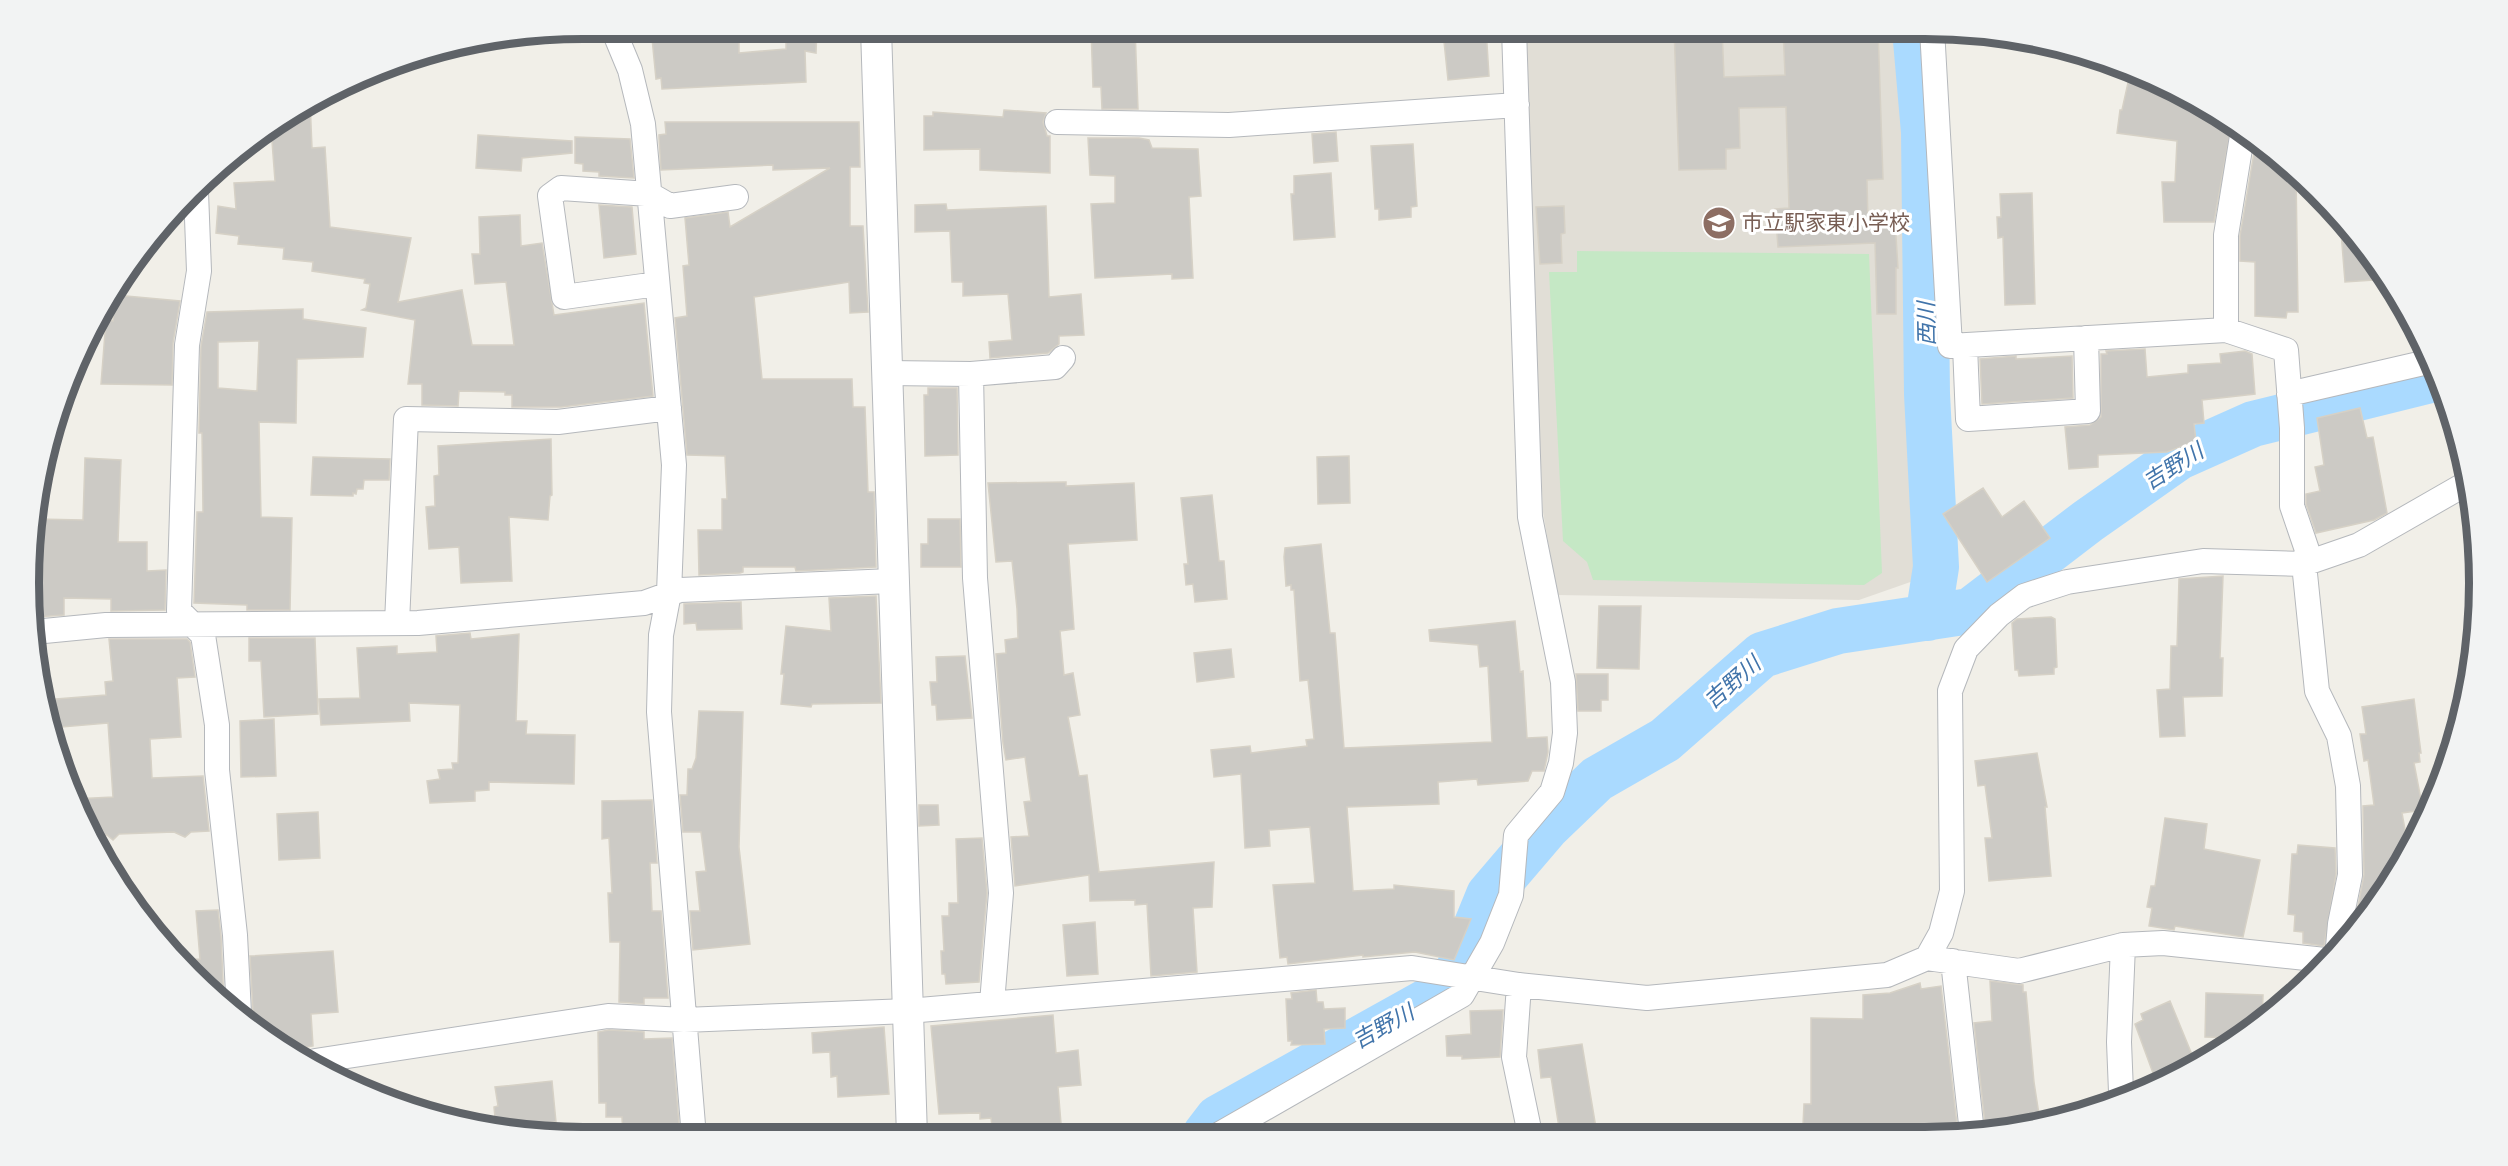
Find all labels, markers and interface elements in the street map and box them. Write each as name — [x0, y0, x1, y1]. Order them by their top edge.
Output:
school or university icon: 市立駅家東小学校 — [1701, 205, 1737, 241]
place label: 市立駅家東小学校 — [1742, 209, 1910, 237]
water label: 西川 — [1912, 300, 1941, 346]
water label: 吉野川 — [2138, 436, 2211, 496]
water label: 吉野川 — [1698, 648, 1768, 715]
water label: 吉野川 — [1347, 997, 1421, 1055]

